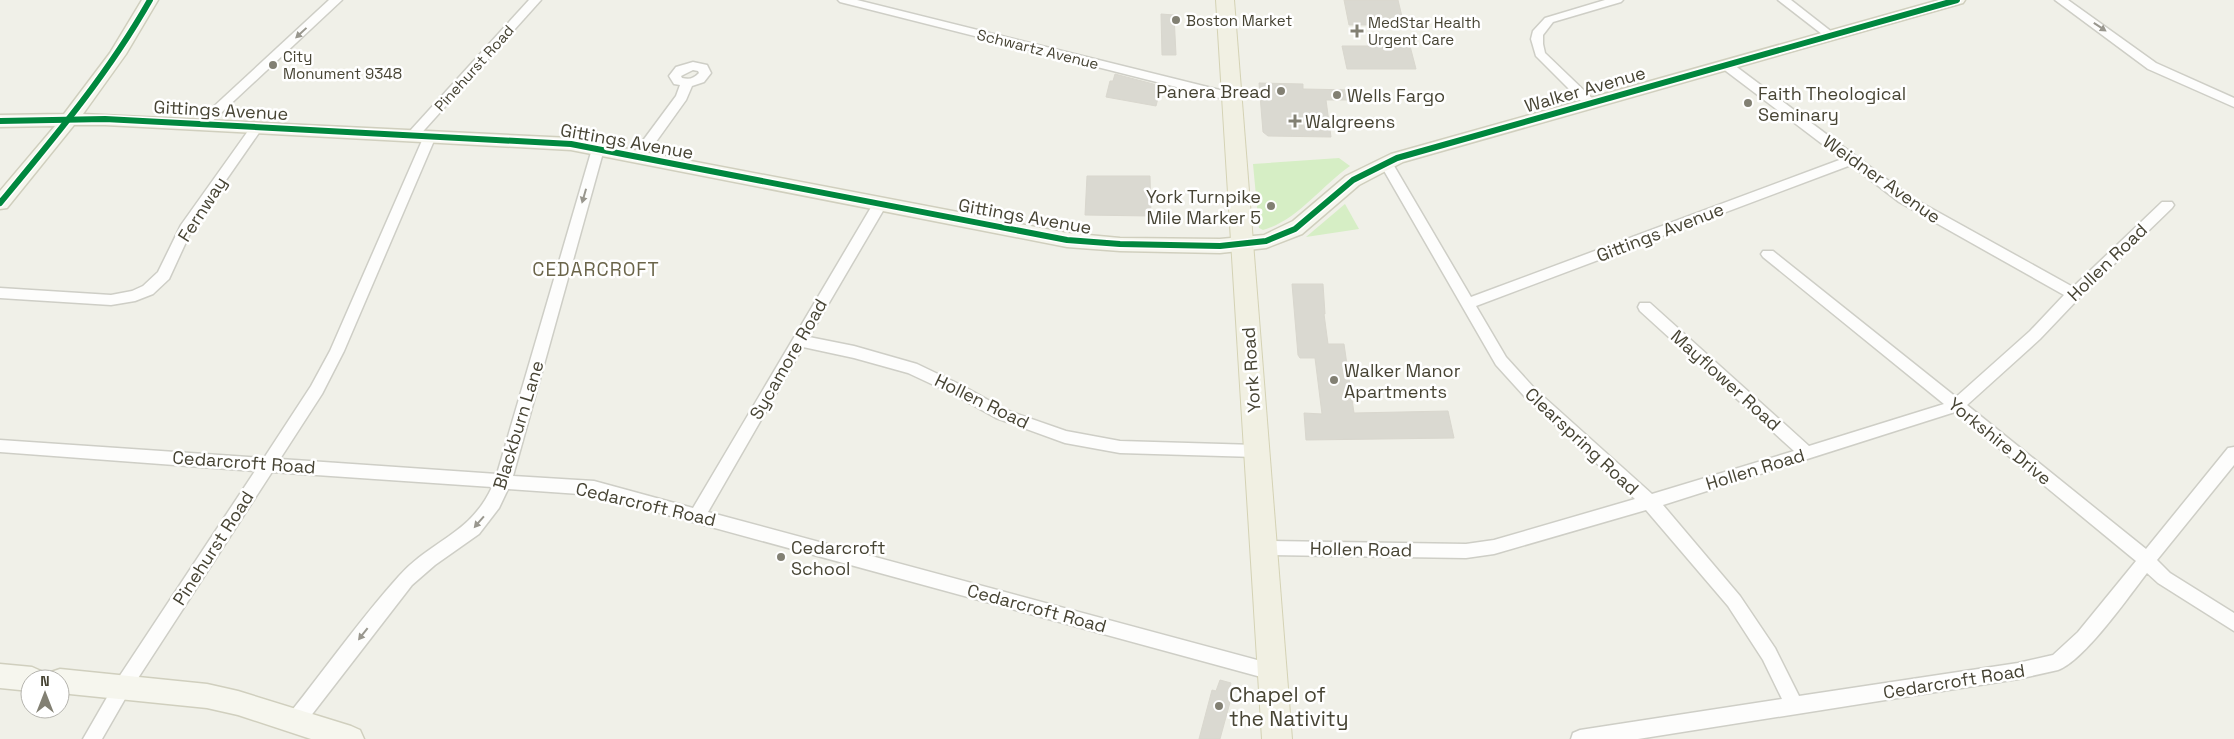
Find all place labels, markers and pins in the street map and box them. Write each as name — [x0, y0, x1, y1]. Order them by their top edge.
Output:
place label: Boston Market — [1186, 11, 1292, 30]
place label: MedStar Health Urgent Care — [1368, 13, 1481, 49]
marker: Boston Market — [1170, 14, 1182, 26]
marker: MedStar Health Urgent Care — [1350, 24, 1364, 38]
place label: City Monument 9348 — [283, 47, 402, 83]
marker: City Monument 9348 — [267, 59, 279, 71]
place label: Panera Bread — [1156, 80, 1271, 103]
place label: Faith Theological Seminary — [1758, 82, 1906, 126]
place label: Wells Fargo — [1347, 84, 1445, 107]
marker: Panera Bread — [1275, 85, 1287, 97]
marker: Wells Fargo — [1331, 89, 1343, 101]
marker: Faith Theological Seminary — [1742, 97, 1754, 109]
place label: Walgreens — [1305, 110, 1395, 133]
marker: Walgreens — [1289, 115, 1301, 127]
place label: York Turnpike Mile Marker 5 — [1146, 185, 1261, 229]
marker: York Turnpike Mile Marker 5 — [1265, 200, 1277, 212]
place label: Walker Manor Apartments — [1344, 359, 1461, 403]
marker: Walker Manor Apartments — [1328, 374, 1340, 386]
place label: Cedarcroft School — [791, 536, 886, 580]
marker: Cedarcroft School — [775, 551, 787, 563]
place label: Chapel of the Nativity — [1229, 681, 1349, 732]
marker: Chapel of the Nativity — [1213, 700, 1225, 712]

